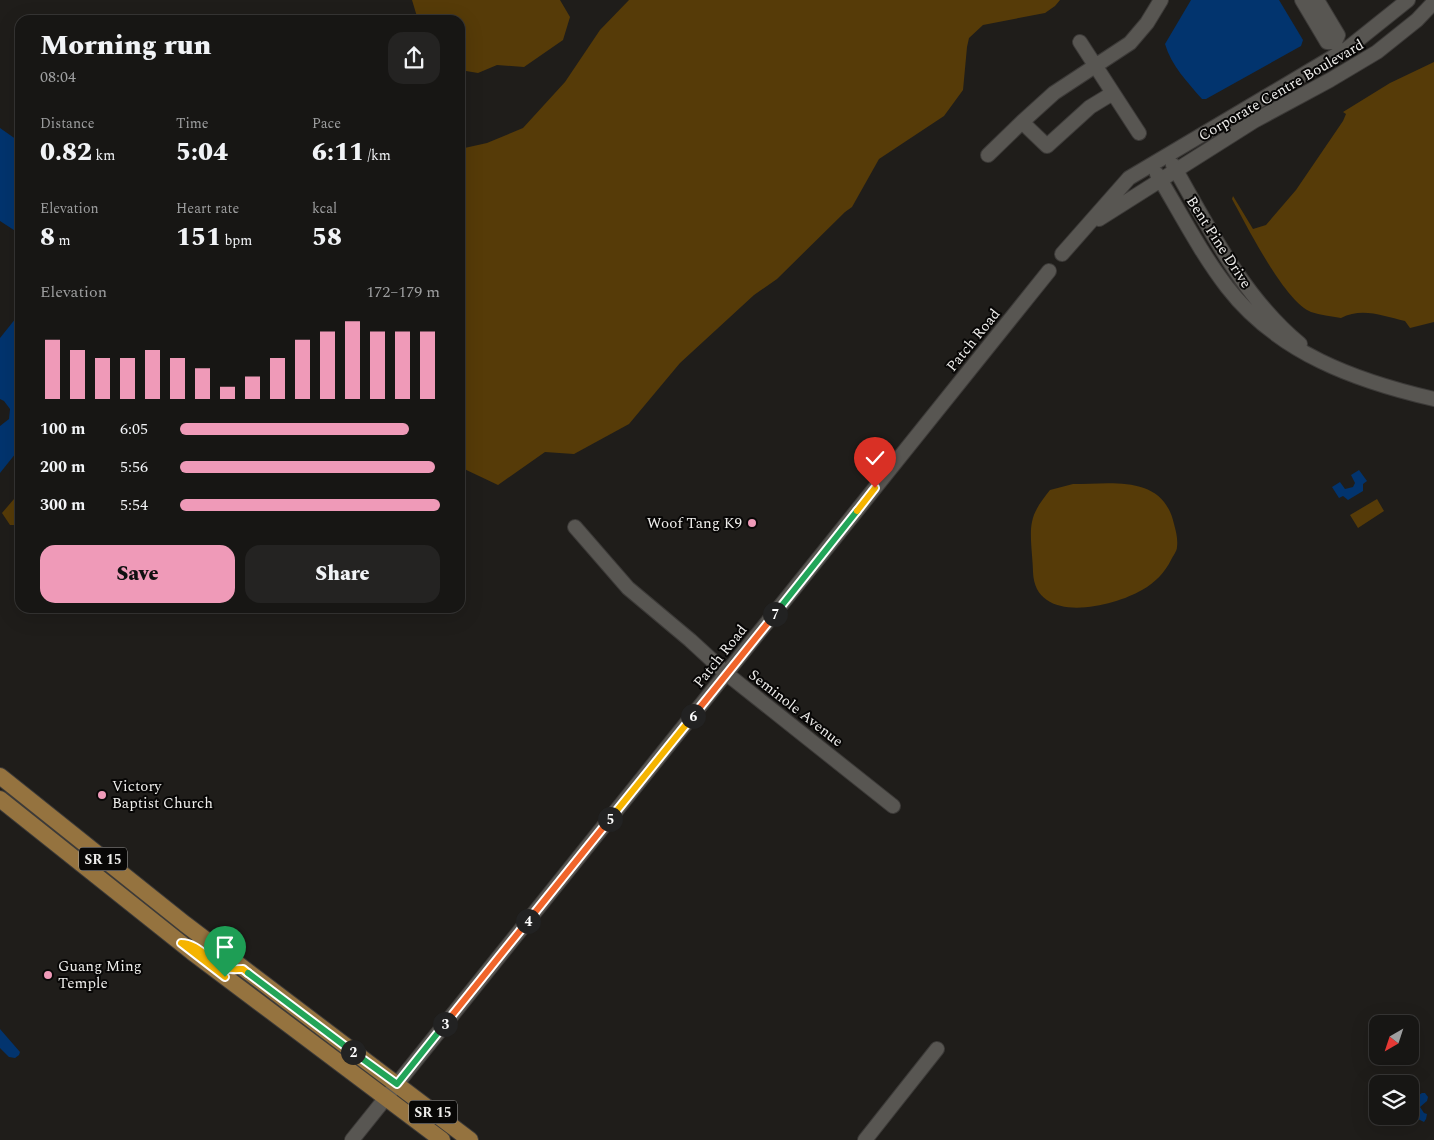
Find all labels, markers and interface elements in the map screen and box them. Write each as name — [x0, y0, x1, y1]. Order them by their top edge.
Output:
text: Morning run — [40, 24, 211, 67]
button: share — [388, 32, 440, 84]
street label: Corporate Centre Boulevard — [1194, 34, 1368, 147]
text: 08:04 — [40, 65, 76, 89]
text: Distance — [40, 113, 95, 134]
text: Time — [176, 113, 209, 134]
text: Pace — [312, 113, 341, 134]
text: 0.82 — [40, 134, 92, 172]
text: 5:04 — [176, 134, 228, 172]
text: 6:11 — [312, 134, 364, 172]
text: km — [92, 145, 115, 166]
text: /km — [364, 145, 391, 166]
street label: Bent Pine Drive — [1180, 192, 1257, 293]
text: Elevation — [40, 198, 99, 219]
text: Heart rate — [176, 198, 239, 219]
text: kcal — [312, 198, 337, 219]
text: 8 — [40, 219, 55, 257]
text: 151 — [176, 219, 221, 257]
text: 58 — [312, 219, 342, 257]
text: m — [55, 230, 71, 251]
text: bpm — [221, 230, 252, 251]
text: Elevation — [40, 280, 107, 304]
text: 172–179 m — [366, 280, 440, 304]
street label: Patch Road — [941, 304, 1006, 377]
text: 100 m — [40, 417, 85, 441]
text: 6:05 — [120, 417, 148, 441]
pin — [854, 437, 896, 488]
icon: check — [861, 444, 889, 472]
text: 200 m — [40, 455, 85, 479]
text: 5:56 — [120, 455, 148, 479]
text: 300 m — [40, 493, 85, 517]
text: 5:54 — [120, 493, 148, 517]
place label: Woof Tang K9 — [647, 512, 742, 535]
marker: Woof Tang K9 — [746, 517, 758, 529]
button: Save — [40, 545, 235, 603]
button: Share — [245, 545, 440, 603]
pin: 7 — [762, 602, 788, 626]
text: 7 — [772, 604, 779, 625]
street label: Patch Road — [688, 620, 753, 693]
street label: Seminole Avenue — [743, 664, 848, 753]
pin: 6 — [680, 704, 706, 728]
text: 6 — [690, 706, 697, 727]
place label: Victory Baptist Church — [112, 775, 213, 815]
marker: Victory Baptist Church — [96, 789, 108, 801]
pin: 5 — [598, 806, 622, 832]
text: 5 — [607, 809, 614, 830]
road number: SR 15 — [79, 848, 127, 871]
pin: 4 — [516, 908, 540, 934]
text: 4 — [525, 911, 532, 932]
pin — [204, 926, 246, 977]
icon: arrive — [211, 933, 239, 961]
place label: Guang Ming Temple — [58, 955, 142, 995]
marker: Guang Ming Temple — [42, 969, 54, 981]
pin: 3 — [432, 1012, 458, 1036]
text: 3 — [442, 1014, 449, 1035]
north arrow — [1369, 1015, 1419, 1065]
map controls — [1369, 1015, 1419, 1125]
pin: 2 — [340, 1040, 366, 1064]
text: 2 — [350, 1042, 357, 1063]
button: layers — [1369, 1075, 1419, 1125]
road number: SR 15 — [409, 1100, 457, 1124]

